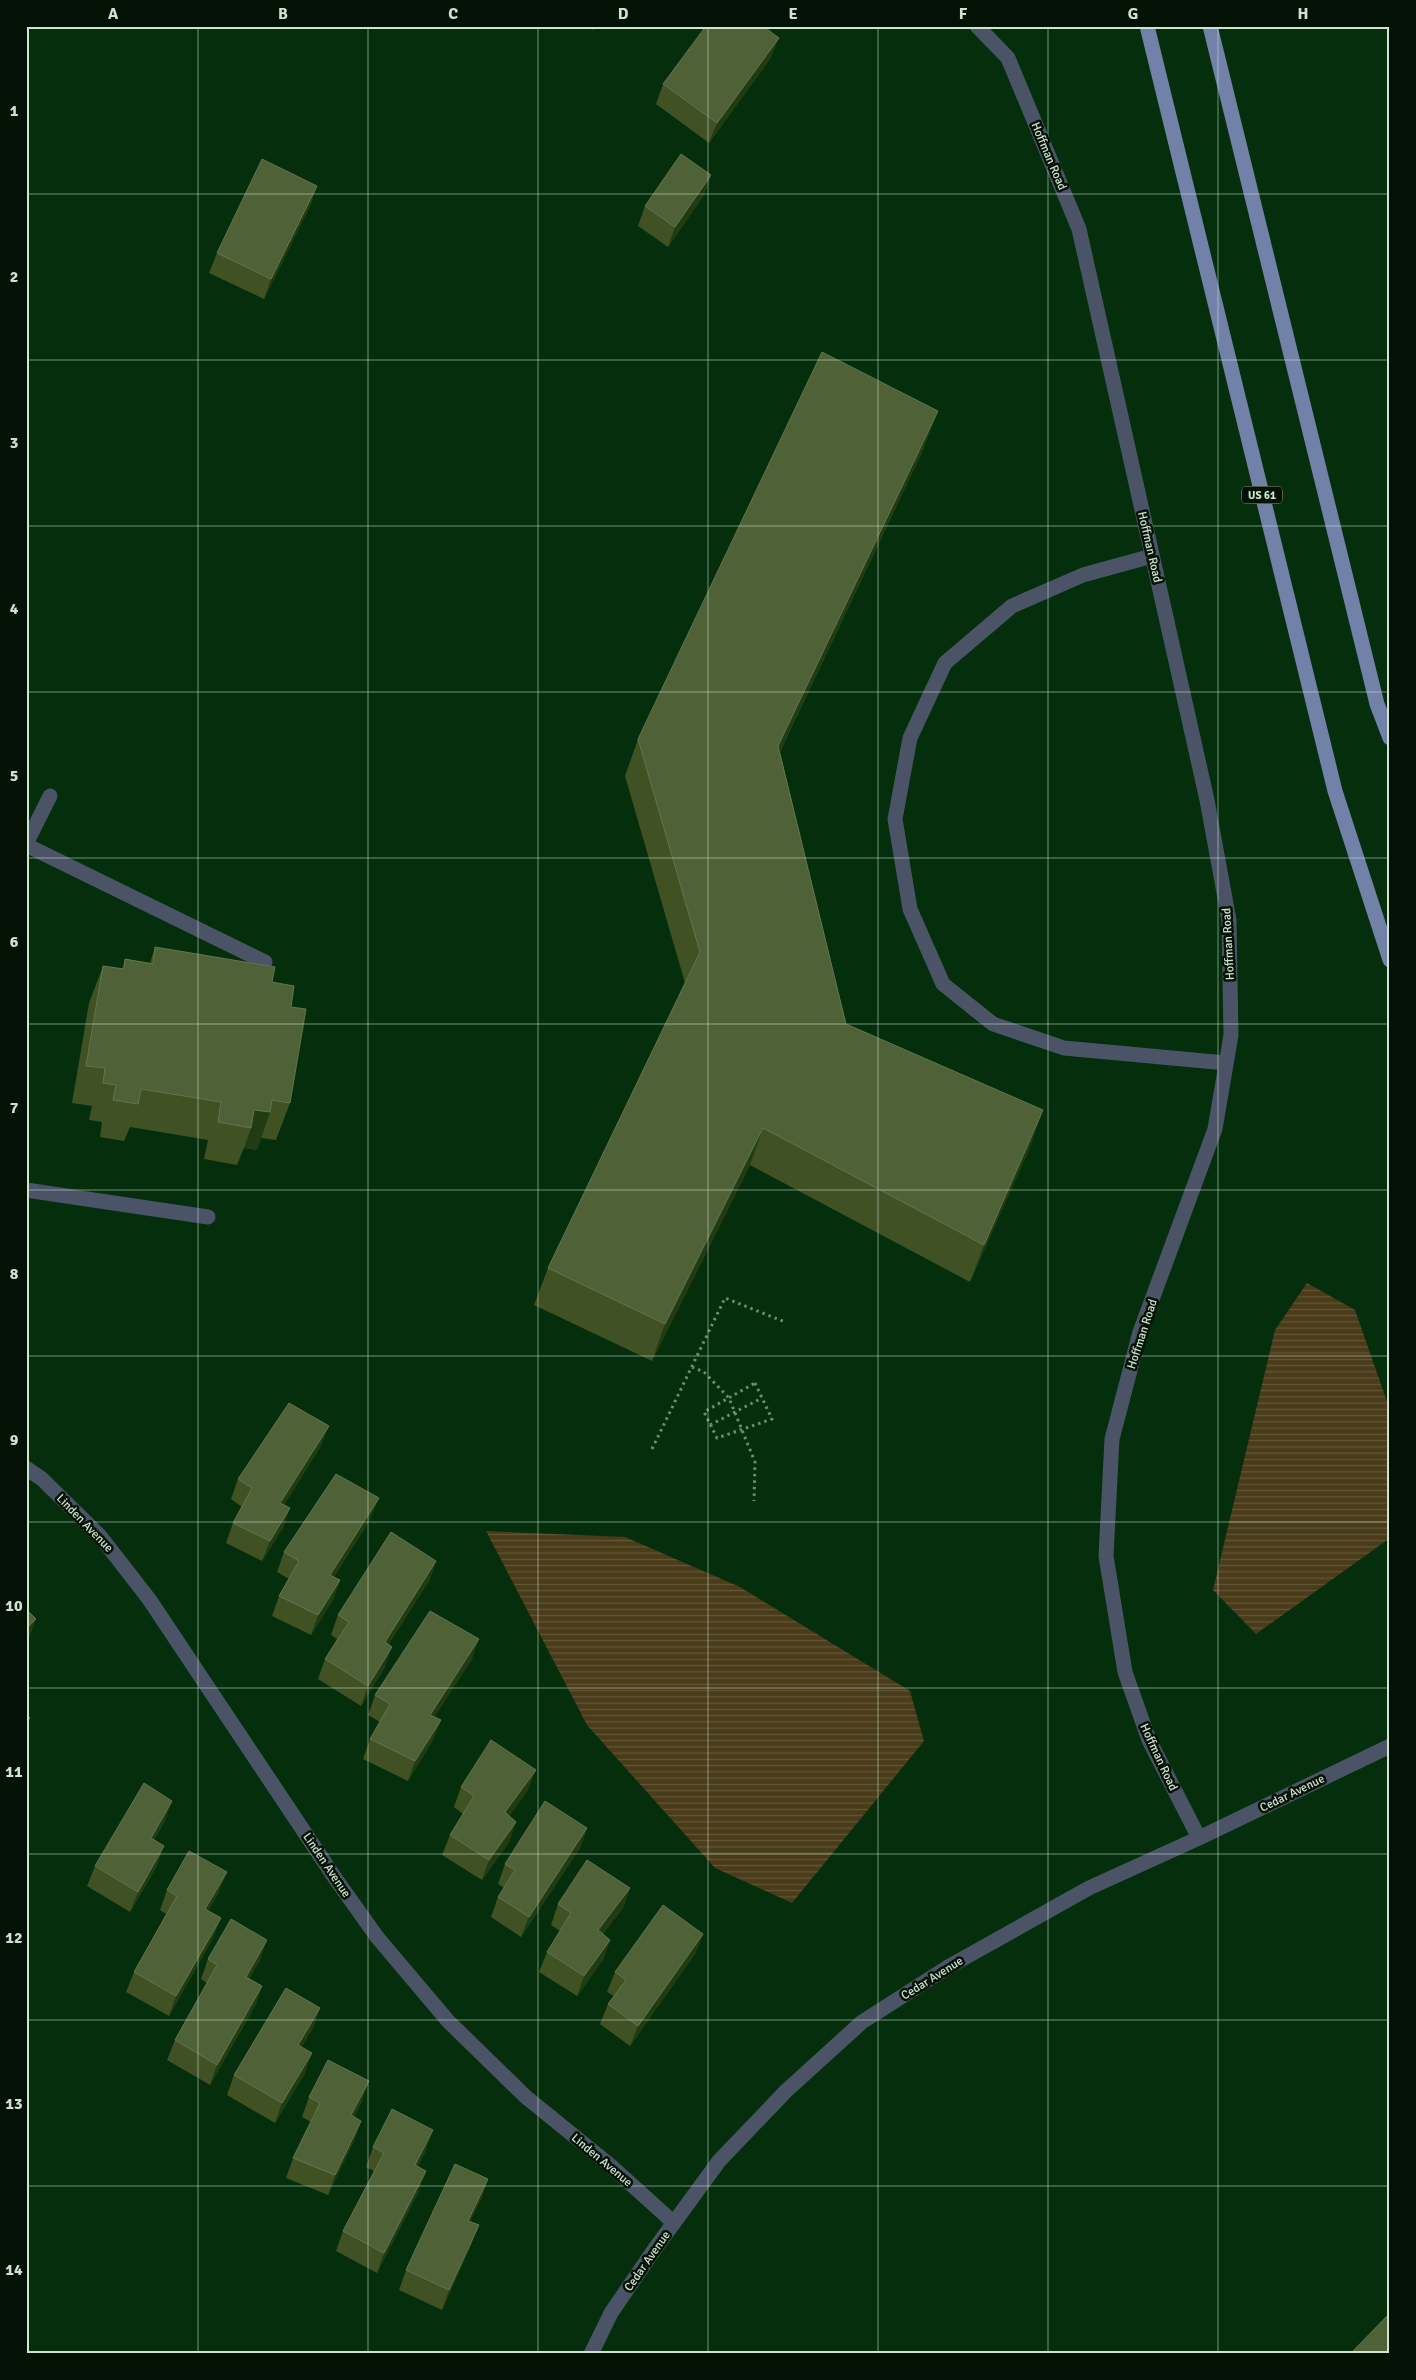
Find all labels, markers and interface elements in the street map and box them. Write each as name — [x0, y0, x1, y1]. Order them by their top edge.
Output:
text: A — [108, 4, 119, 24]
text: B — [278, 4, 288, 24]
text: C — [448, 4, 458, 24]
text: D — [618, 4, 629, 24]
text: E — [788, 4, 798, 24]
text: F — [959, 4, 968, 24]
text: G — [1128, 4, 1138, 24]
text: H — [1298, 4, 1308, 24]
text: 1 — [10, 101, 19, 121]
street label: Hoffman Road — [1027, 120, 1070, 192]
text: 2 — [10, 267, 18, 287]
text: 3 — [10, 433, 18, 453]
road number: US 61 — [1242, 486, 1282, 504]
street label: Hoffman Road — [1134, 510, 1165, 584]
text: 4 — [10, 599, 19, 619]
text: 5 — [10, 766, 18, 786]
street label: Hoffman Road — [1219, 907, 1238, 981]
text: 6 — [10, 932, 19, 952]
text: 7 — [10, 1098, 19, 1118]
text: 8 — [10, 1264, 19, 1284]
street label: Hoffman Road — [1124, 1297, 1161, 1371]
text: 9 — [10, 1430, 19, 1450]
street label: Linden Avenue — [53, 1491, 116, 1556]
text: 10 — [5, 1596, 23, 1616]
street label: Hoffman Road — [1136, 1721, 1181, 1793]
text: 11 — [5, 1762, 23, 1782]
street label: Cedar Avenue — [1257, 1771, 1327, 1816]
street label: Linden Avenue — [299, 1830, 354, 1901]
text: 12 — [5, 1928, 23, 1948]
street label: Cedar Avenue — [899, 1953, 966, 2003]
text: 13 — [5, 2094, 23, 2114]
street label: Linden Avenue — [568, 2131, 635, 2190]
street label: Cedar Avenue — [621, 2228, 674, 2294]
text: 14 — [5, 2260, 23, 2280]

